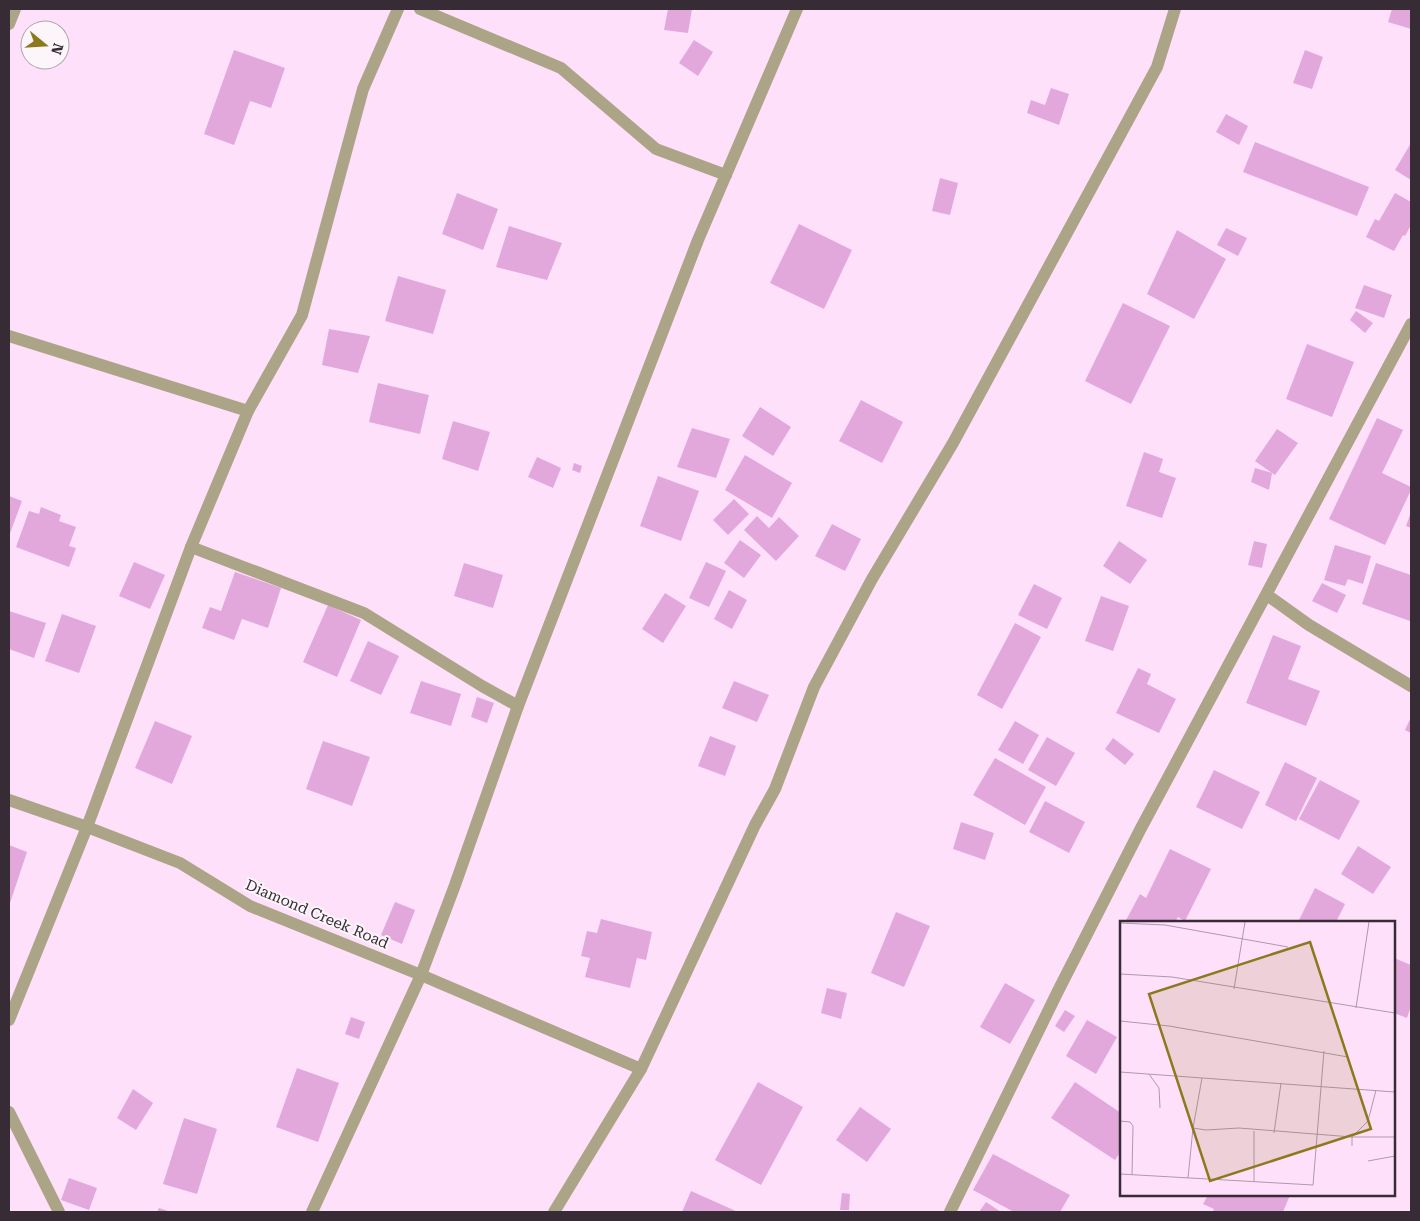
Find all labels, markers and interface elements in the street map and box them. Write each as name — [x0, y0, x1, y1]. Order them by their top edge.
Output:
north arrow — [20, 20, 70, 70]
text: N — [48, 41, 67, 57]
street label: Diamond Creek Road — [243, 876, 392, 952]
inset map — [1120, 921, 1395, 1196]

